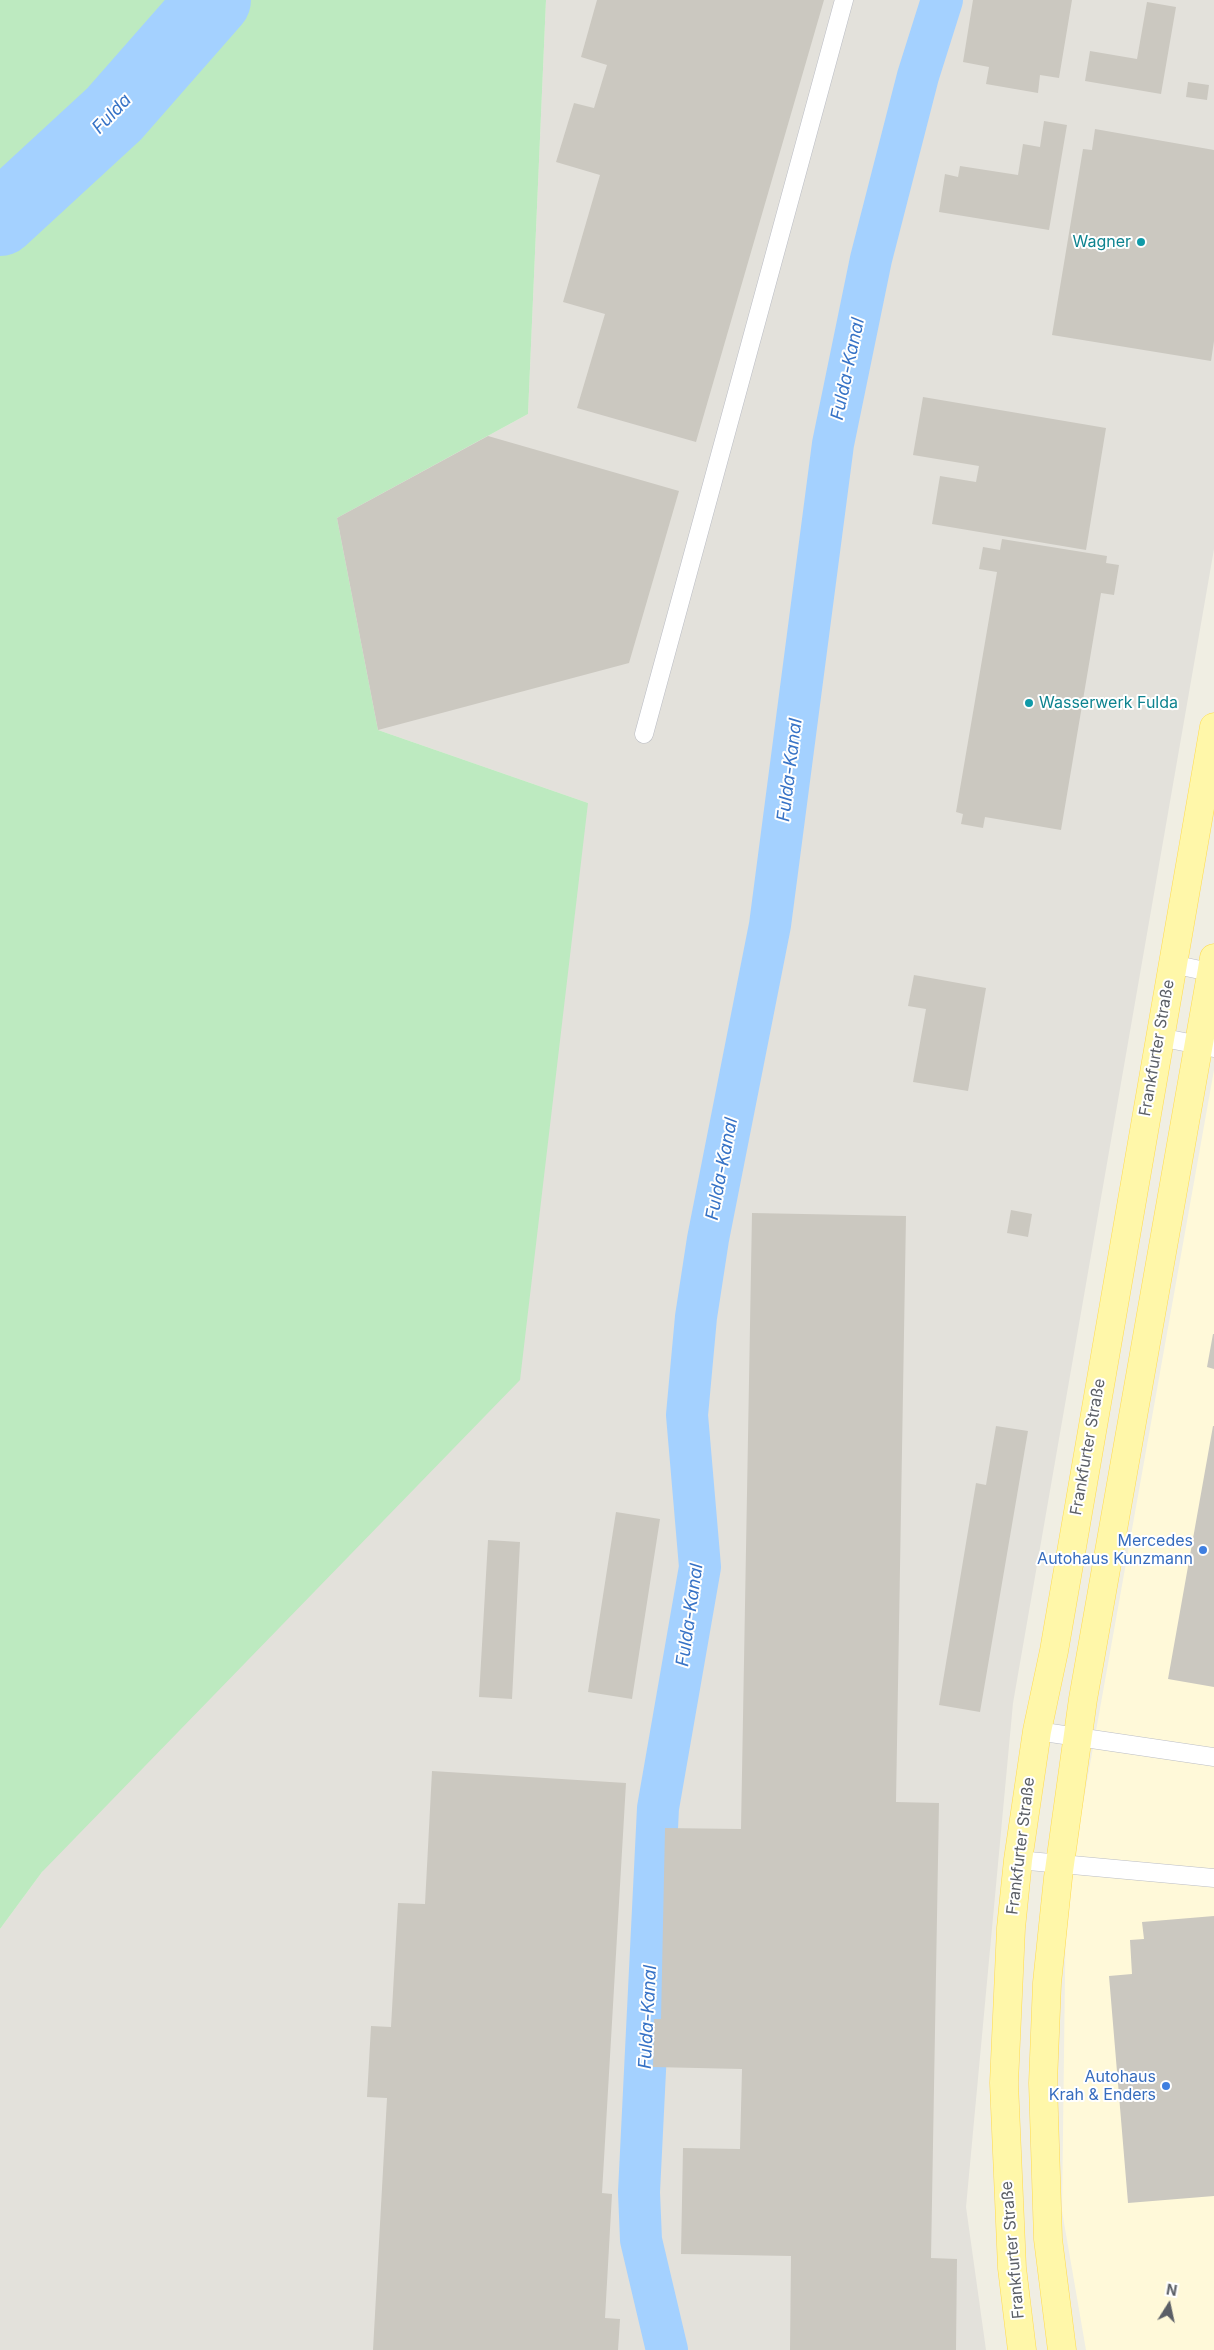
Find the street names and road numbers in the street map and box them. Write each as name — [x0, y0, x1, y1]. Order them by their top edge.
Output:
street label: Frankfurter Straße — [1136, 978, 1178, 1118]
street label: Frankfurter Straße — [1067, 1377, 1109, 1517]
street label: Frankfurter Straße — [1003, 1776, 1039, 1916]
street label: Frankfurter Straße — [997, 2180, 1029, 2320]

